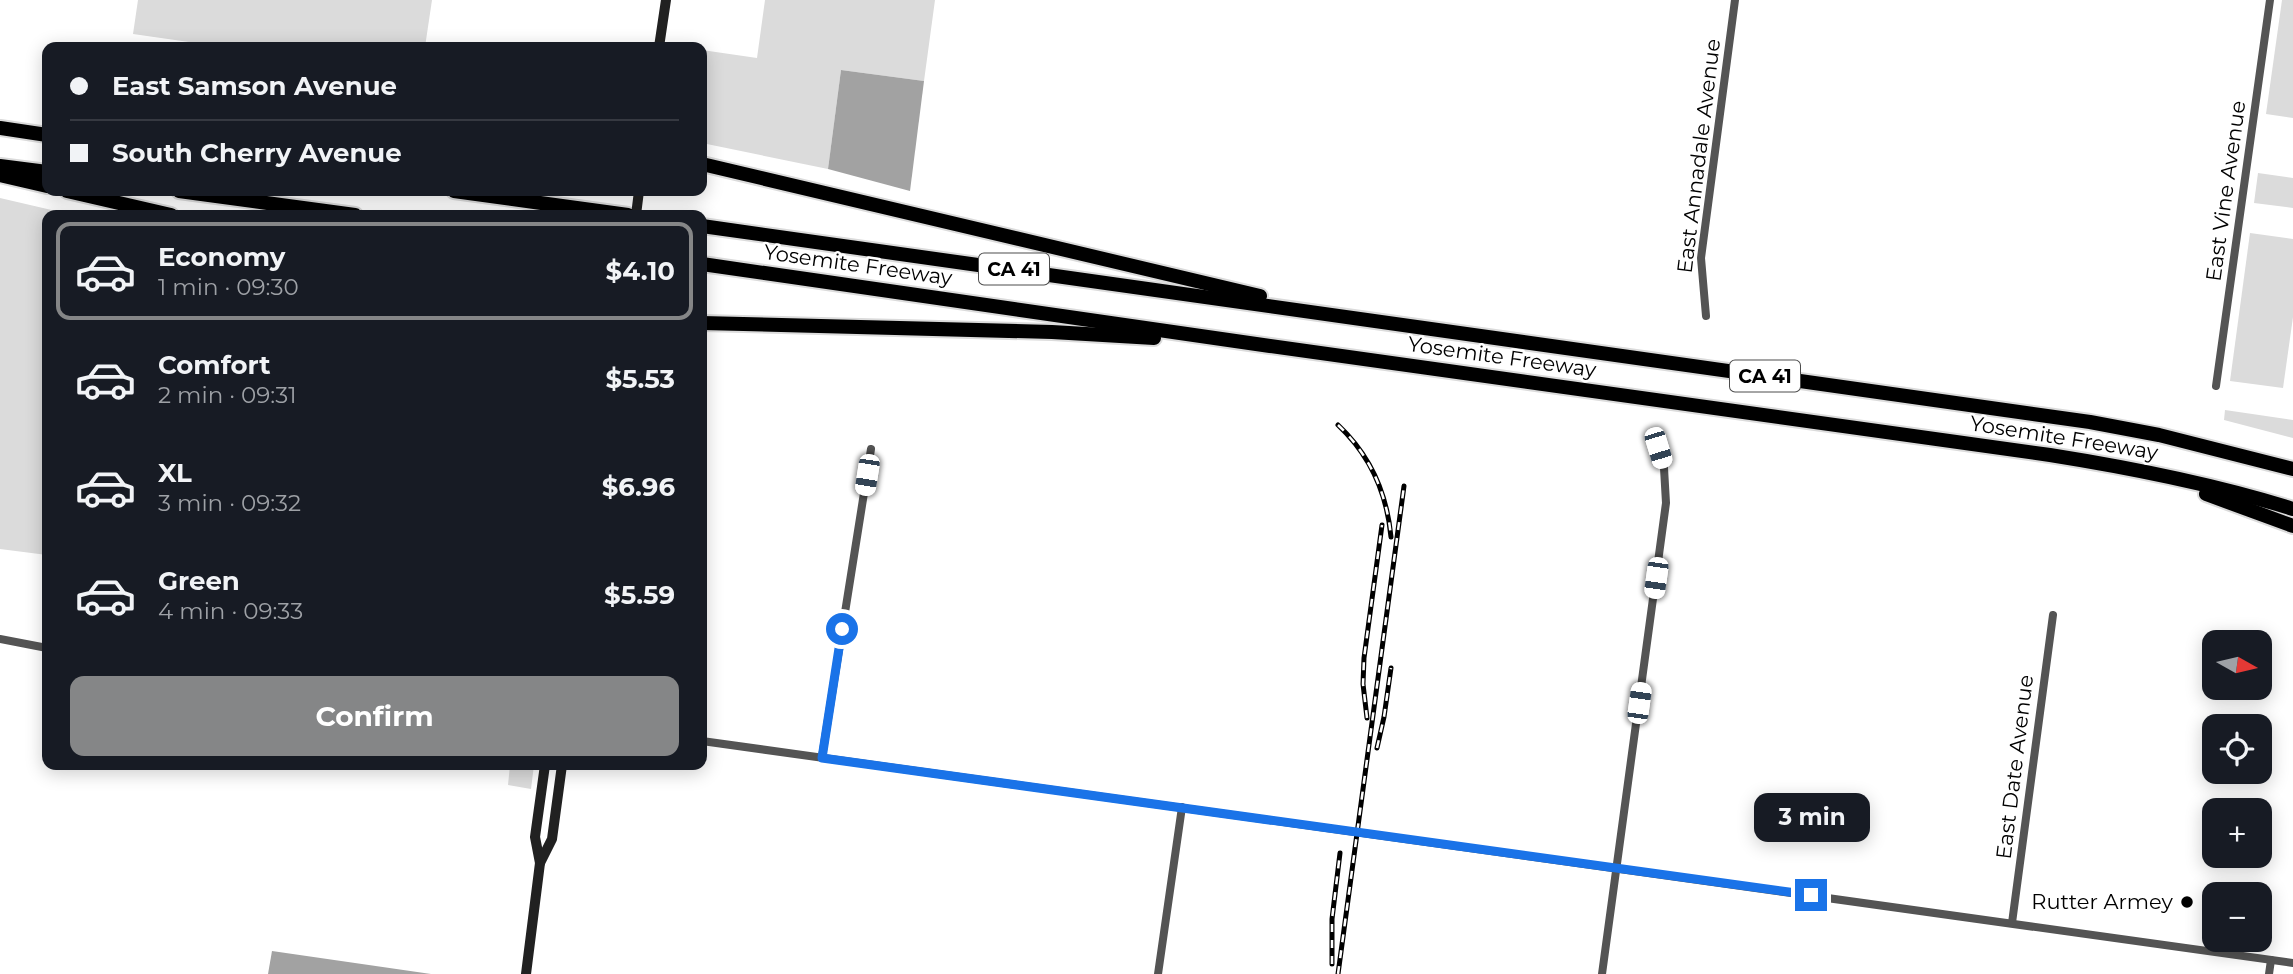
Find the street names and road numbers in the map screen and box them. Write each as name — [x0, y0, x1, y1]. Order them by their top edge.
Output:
street label: East Annadale Avenue — [1672, 37, 1725, 275]
street label: East Vine Avenue — [2200, 99, 2251, 283]
street label: Yosemite Freeway — [762, 239, 955, 290]
road number: CA 41 — [979, 254, 1049, 284]
street label: Yosemite Freeway — [1406, 331, 1599, 382]
road number: CA 41 — [1730, 360, 1800, 392]
street label: Yosemite Freeway — [1968, 410, 2160, 465]
street label: East Date Avenue — [1991, 673, 2038, 861]

